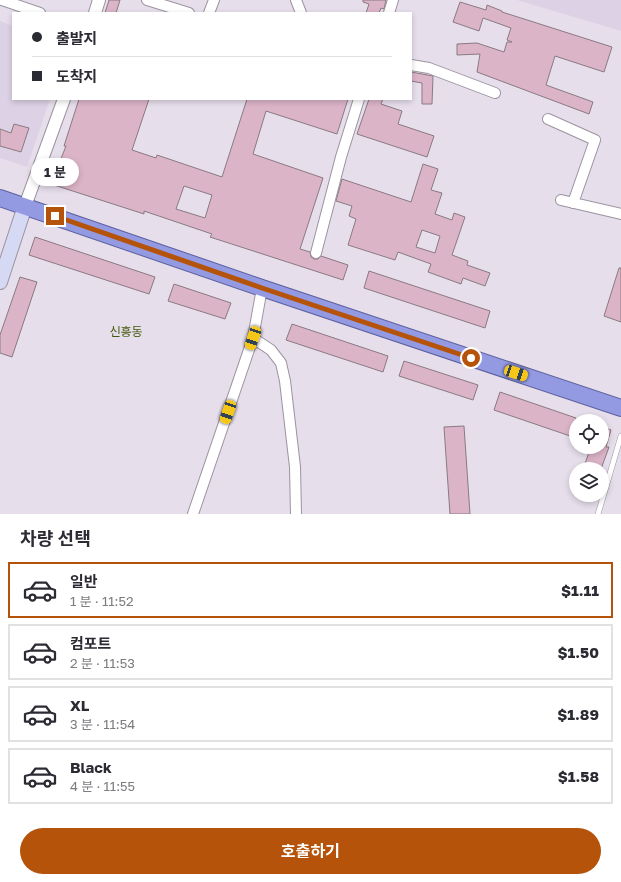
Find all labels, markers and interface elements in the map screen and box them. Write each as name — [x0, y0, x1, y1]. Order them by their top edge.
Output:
text: 출발지 — [56, 29, 97, 47]
text: 도착지 — [56, 67, 97, 85]
callout: 1 분 — [31, 158, 79, 186]
text: 1 분 — [44, 164, 66, 180]
route end — [46, 207, 64, 225]
district label: 신흥동 — [109, 324, 143, 339]
car — [243, 325, 263, 351]
route start — [462, 349, 480, 367]
car — [503, 364, 529, 382]
car — [218, 399, 238, 425]
map controls — [569, 414, 609, 502]
button: locate — [569, 414, 609, 454]
button: layers — [569, 462, 609, 502]
text: 차량 선택 — [20, 527, 91, 549]
icon: car — [22, 572, 58, 608]
text: 일반 — [70, 572, 98, 590]
text: $1.11 — [561, 581, 599, 599]
text: 1 분 · 11:52 — [70, 593, 134, 609]
icon: car — [22, 634, 58, 670]
text: 컴포트 — [70, 634, 111, 652]
text: $1.50 — [558, 643, 599, 661]
text: 2 분 · 11:53 — [70, 655, 135, 671]
icon: car — [22, 696, 58, 732]
text: XL — [70, 696, 89, 714]
text: $1.89 — [557, 705, 599, 723]
text: 3 분 · 11:54 — [70, 716, 135, 732]
icon: car — [22, 758, 58, 794]
text: Black — [70, 758, 112, 776]
text: $1.58 — [558, 767, 599, 785]
text: 4 분 · 11:55 — [70, 778, 135, 794]
button: 호출하기 — [20, 828, 601, 874]

